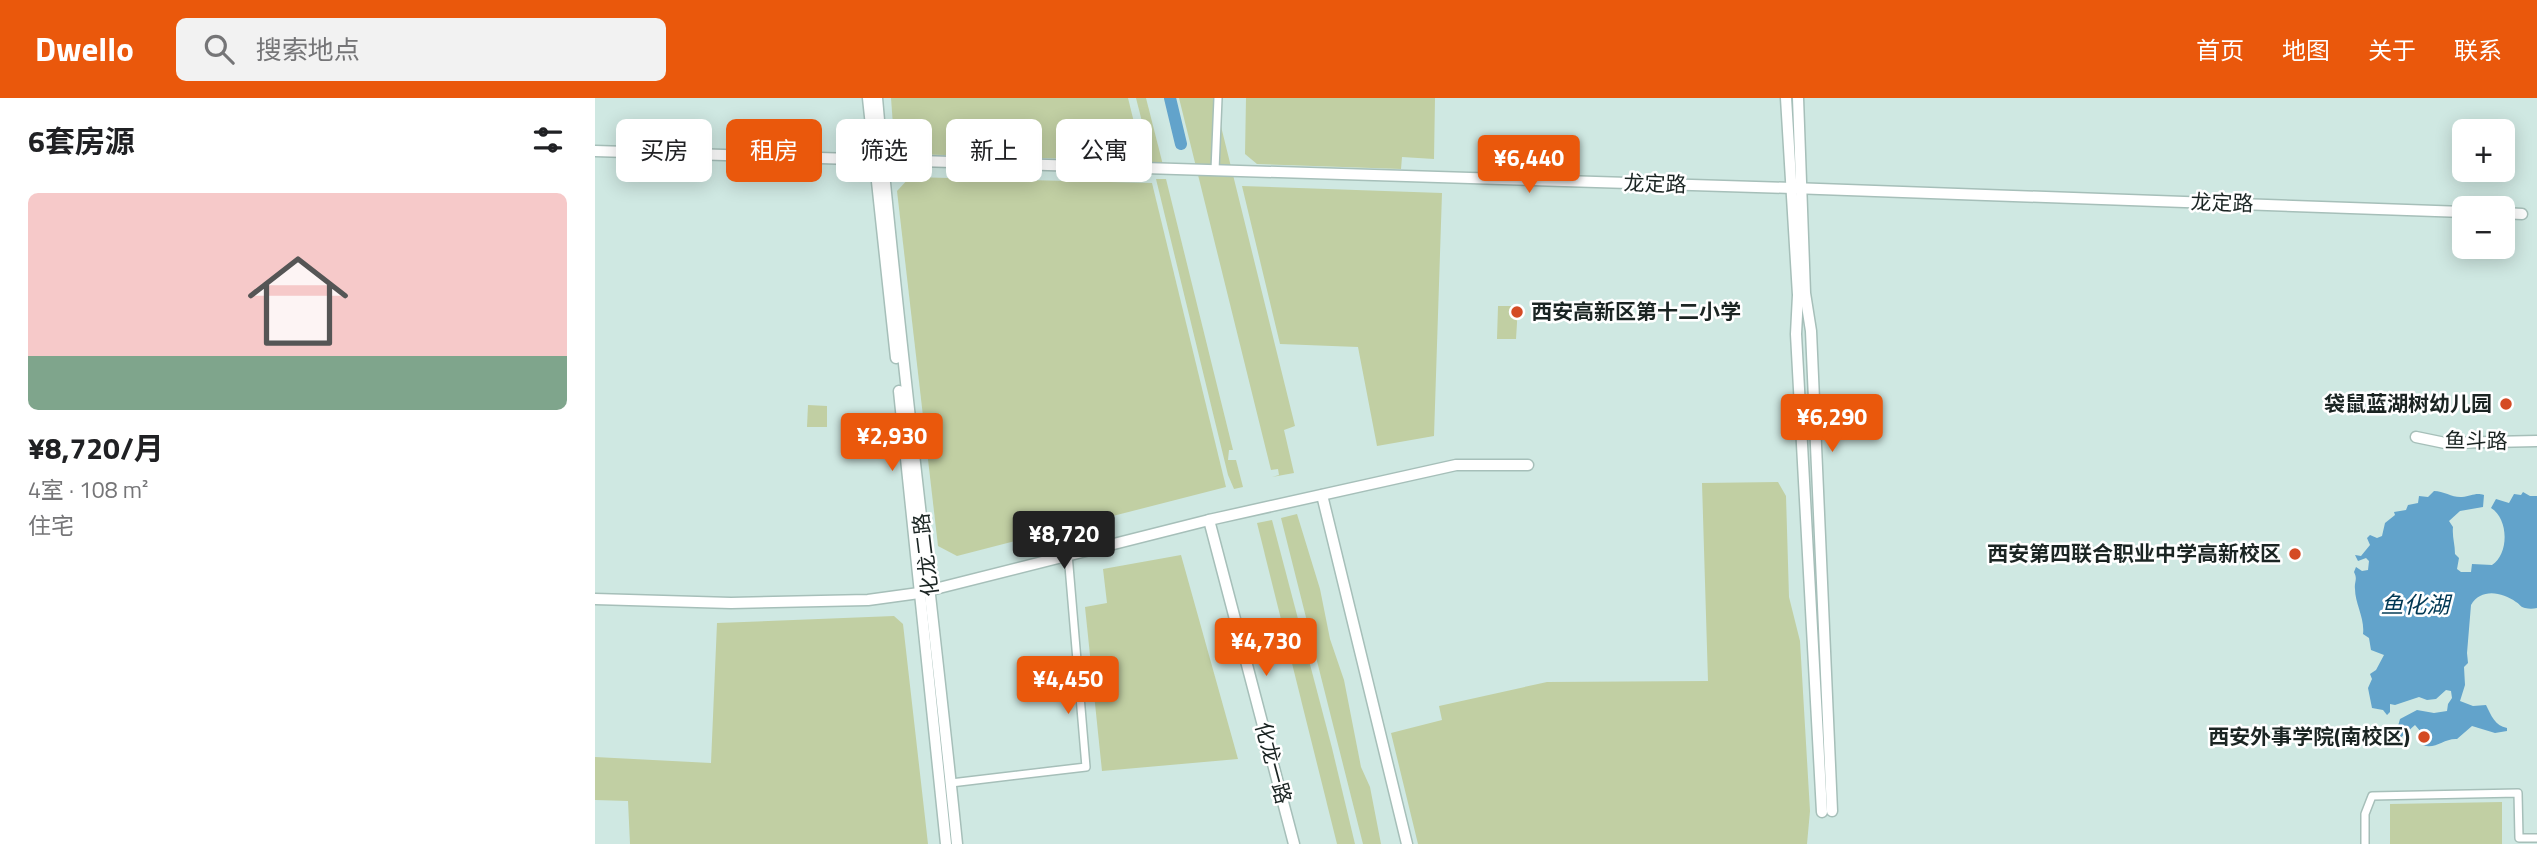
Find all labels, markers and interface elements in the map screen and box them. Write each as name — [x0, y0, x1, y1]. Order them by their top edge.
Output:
search box — [176, 18, 666, 81]
text: Dwello — [35, 24, 134, 74]
icon: search — [200, 30, 238, 68]
text: 搜索地点 — [256, 30, 360, 69]
text: 首页 — [2196, 32, 2244, 68]
text: 地图 — [2282, 32, 2330, 68]
text: 关于 — [2368, 32, 2416, 68]
text: 联系 — [2454, 32, 2502, 68]
text: 6套房源 — [28, 118, 135, 164]
chip: 买房 — [616, 119, 712, 182]
chip: 租房 — [726, 119, 822, 182]
chip: 筛选 — [836, 119, 932, 182]
chip: 新上 — [946, 119, 1042, 182]
chip: 公寓 — [1056, 119, 1152, 182]
map controls — [2452, 119, 2515, 259]
button: + — [2452, 119, 2515, 182]
icon: filters — [529, 121, 567, 159]
pin: ¥6,440 — [1472, 136, 1586, 195]
text: ¥6,440 — [1494, 140, 1564, 175]
street label: 龙定路 — [1623, 166, 1687, 200]
street label: 龙定路 — [2190, 185, 2254, 219]
button: − — [2452, 196, 2515, 259]
icon: home — [235, 238, 361, 364]
place label: 西安高新区第十二小学 — [1531, 295, 1741, 327]
marker: 西安高新区第十二小学 — [1509, 304, 1525, 320]
place label: 袋鼠蓝湖树幼儿园 — [2324, 387, 2492, 419]
pin: ¥6,290 — [1775, 394, 1889, 454]
marker: 袋鼠蓝湖树幼儿园 — [2498, 396, 2514, 412]
text: ¥6,290 — [1797, 399, 1867, 434]
pin: ¥2,930 — [835, 414, 949, 473]
text: ¥2,930 — [857, 418, 927, 453]
street label: 鱼斗路 — [2444, 423, 2508, 457]
text: ¥8,720/月 — [28, 425, 164, 471]
text: 4室 · 108 m² — [28, 472, 148, 507]
text: 住宅 — [28, 508, 74, 543]
street label: 化龙二路 — [904, 511, 946, 599]
pin: ¥8,720 — [1007, 512, 1121, 571]
text: ¥8,720 — [1029, 516, 1099, 551]
place label: 西安第四联合职业中学高新校区 — [1987, 537, 2281, 569]
marker: 西安第四联合职业中学高新校区 — [2287, 546, 2303, 562]
water label: 鱼化湖 — [2381, 587, 2453, 622]
pin: ¥4,730 — [1209, 618, 1323, 678]
text: ¥4,730 — [1231, 623, 1301, 658]
pin: ¥4,450 — [1011, 656, 1125, 716]
text: ¥4,450 — [1033, 661, 1103, 696]
street label: 化龙一路 — [1248, 718, 1300, 807]
place label: 西安外事学院(南校区) — [2208, 720, 2410, 752]
marker: 西安外事学院(南校区) — [2416, 729, 2432, 745]

